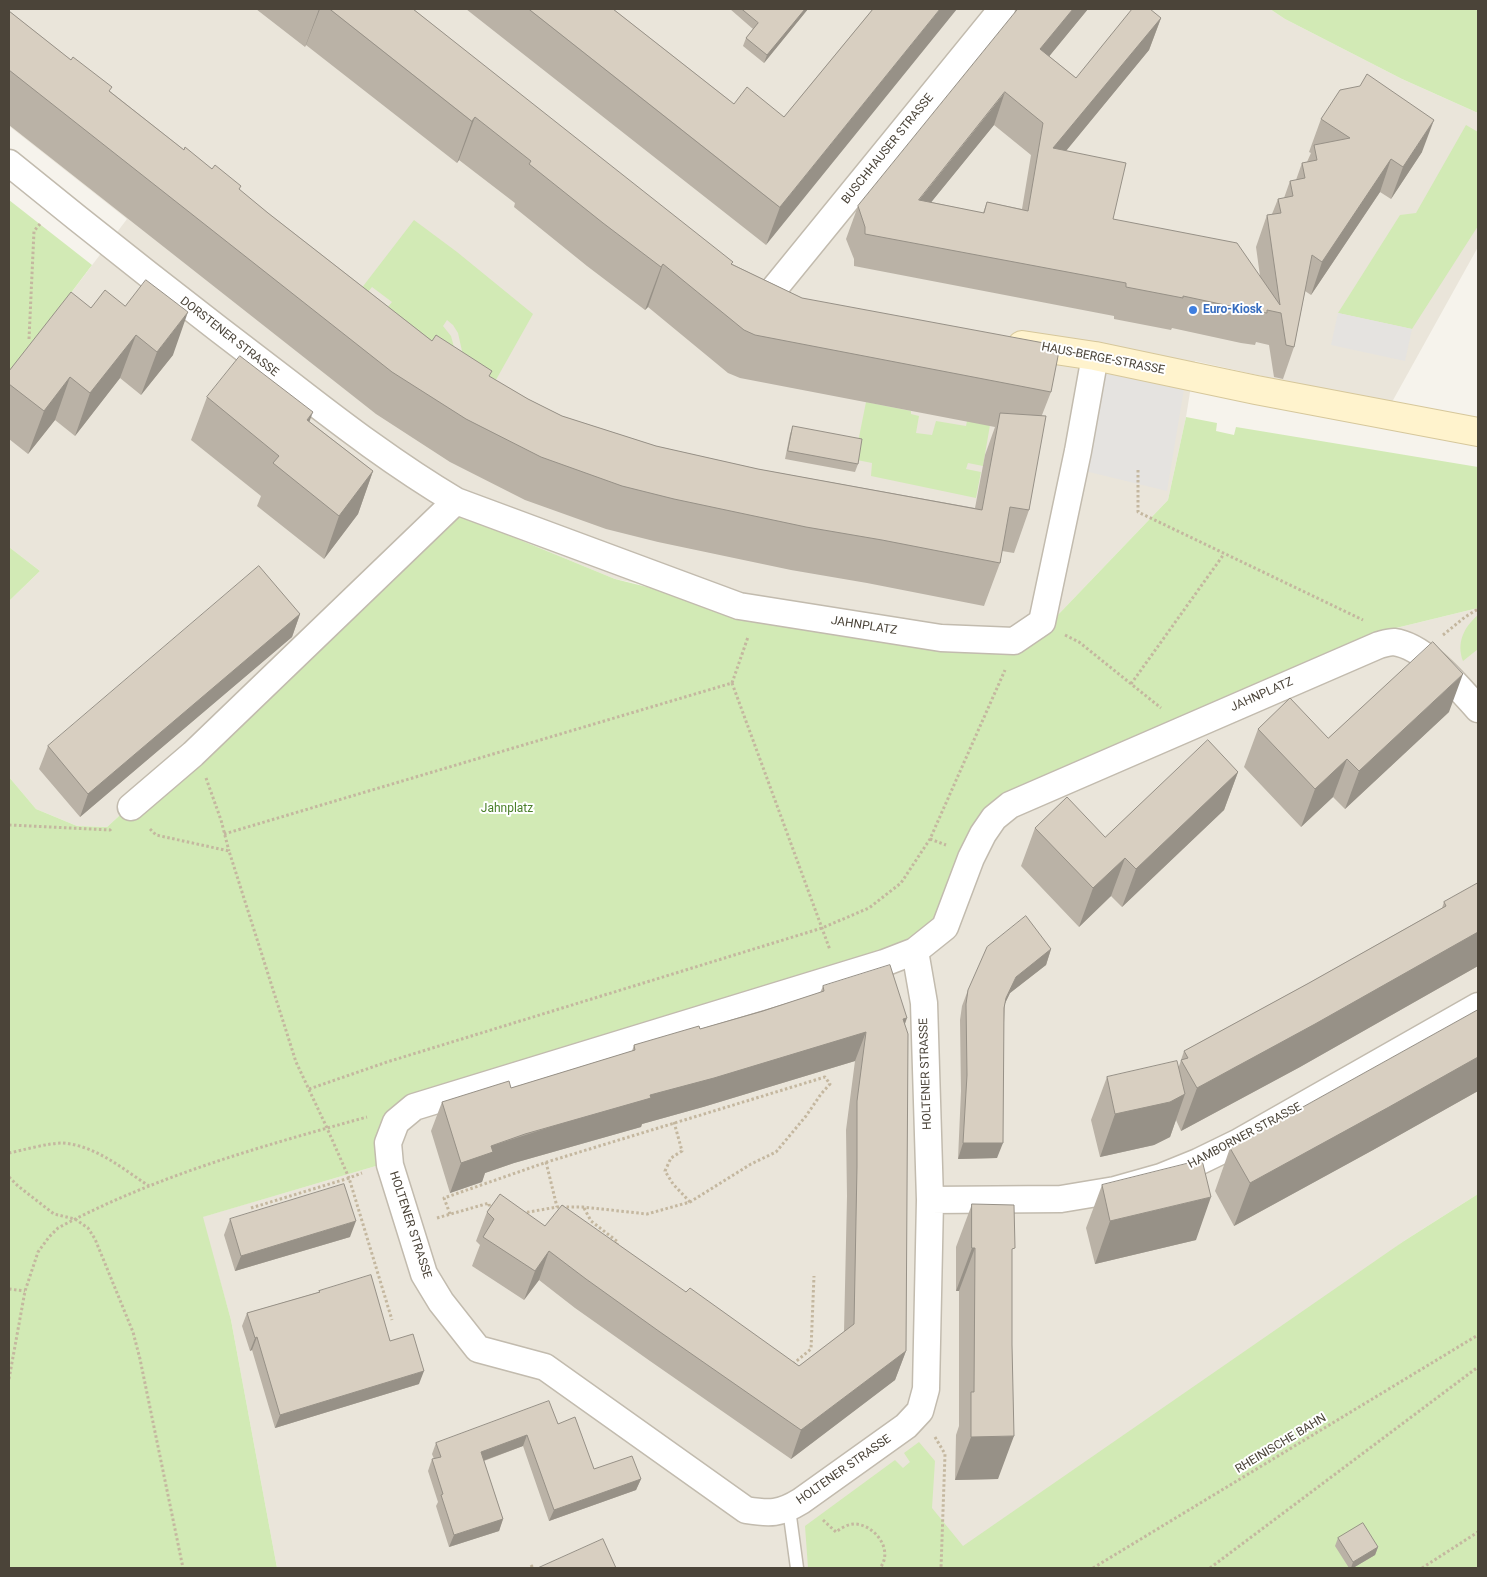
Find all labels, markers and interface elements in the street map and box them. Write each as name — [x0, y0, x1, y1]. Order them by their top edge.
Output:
street label: BUSCHHAUSER STRASSE — [839, 91, 937, 207]
street label: DORSTENER STRASSE — [177, 294, 281, 380]
place label: Euro-Kiosk — [1203, 303, 1262, 317]
marker: Euro-Kiosk — [1187, 304, 1199, 316]
street label: HAUS-BERGE-STRASSE — [1040, 340, 1166, 378]
street label: JAHNPLATZ — [830, 614, 898, 638]
street label: JAHNPLATZ — [1228, 675, 1296, 715]
park label: Jahnplatz — [481, 802, 533, 816]
street label: HOLTENER STRASSE — [917, 1018, 935, 1130]
street label: HAMBORNER STRASSE — [1186, 1100, 1304, 1172]
street label: HOLTENER STRASSE — [386, 1170, 434, 1280]
street label: RHEINISCHE BAHN — [1233, 1411, 1329, 1477]
street label: HOLTENER STRASSE — [794, 1432, 894, 1508]

